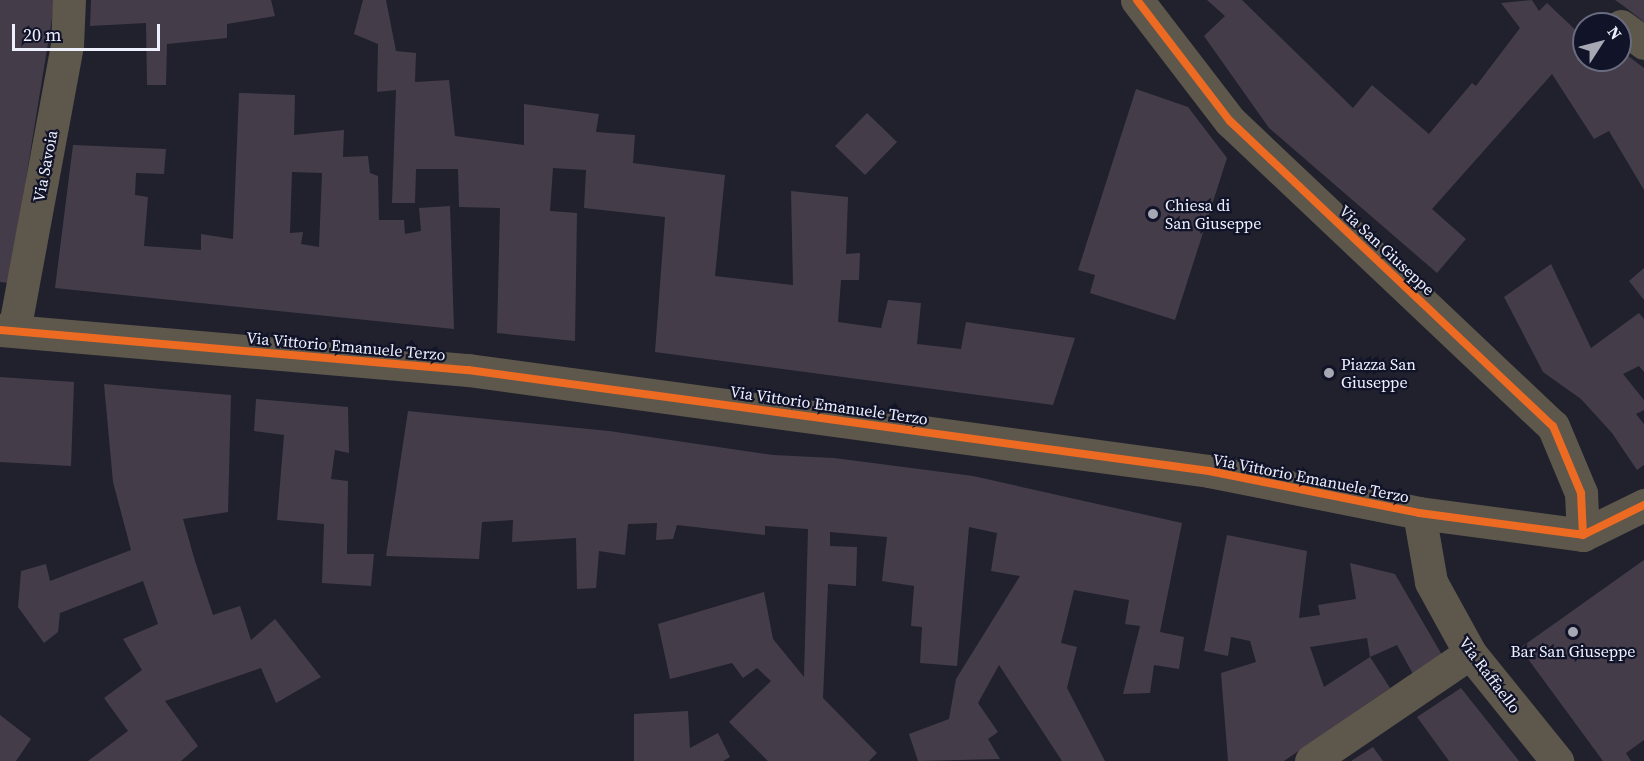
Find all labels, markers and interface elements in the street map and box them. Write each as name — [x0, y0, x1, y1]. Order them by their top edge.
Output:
scale bar — [15, 12, 164, 50]
north arrow — [1572, 12, 1632, 72]
text: N — [1603, 21, 1627, 44]
text: 20 m — [23, 22, 61, 47]
street label: Via Savoia — [29, 129, 61, 203]
place label: Chiesa di San Giuseppe — [1165, 195, 1261, 233]
street label: Via San Giuseppe — [1335, 201, 1439, 299]
marker: Chiesa di San Giuseppe — [1146, 207, 1160, 221]
street label: Via Vittorio Emanuele Terzo — [245, 328, 447, 364]
place label: Piazza San Giuseppe — [1341, 354, 1416, 392]
marker: Piazza San Giuseppe — [1322, 366, 1336, 380]
street label: Via Vittorio Emanuele Terzo — [728, 382, 930, 428]
street label: Via Vittorio Emanuele Terzo — [1211, 449, 1411, 507]
marker: Bar San Giuseppe — [1566, 625, 1580, 639]
street label: Via Raffaello — [1455, 633, 1525, 717]
place label: Bar San Giuseppe — [1511, 641, 1635, 661]

